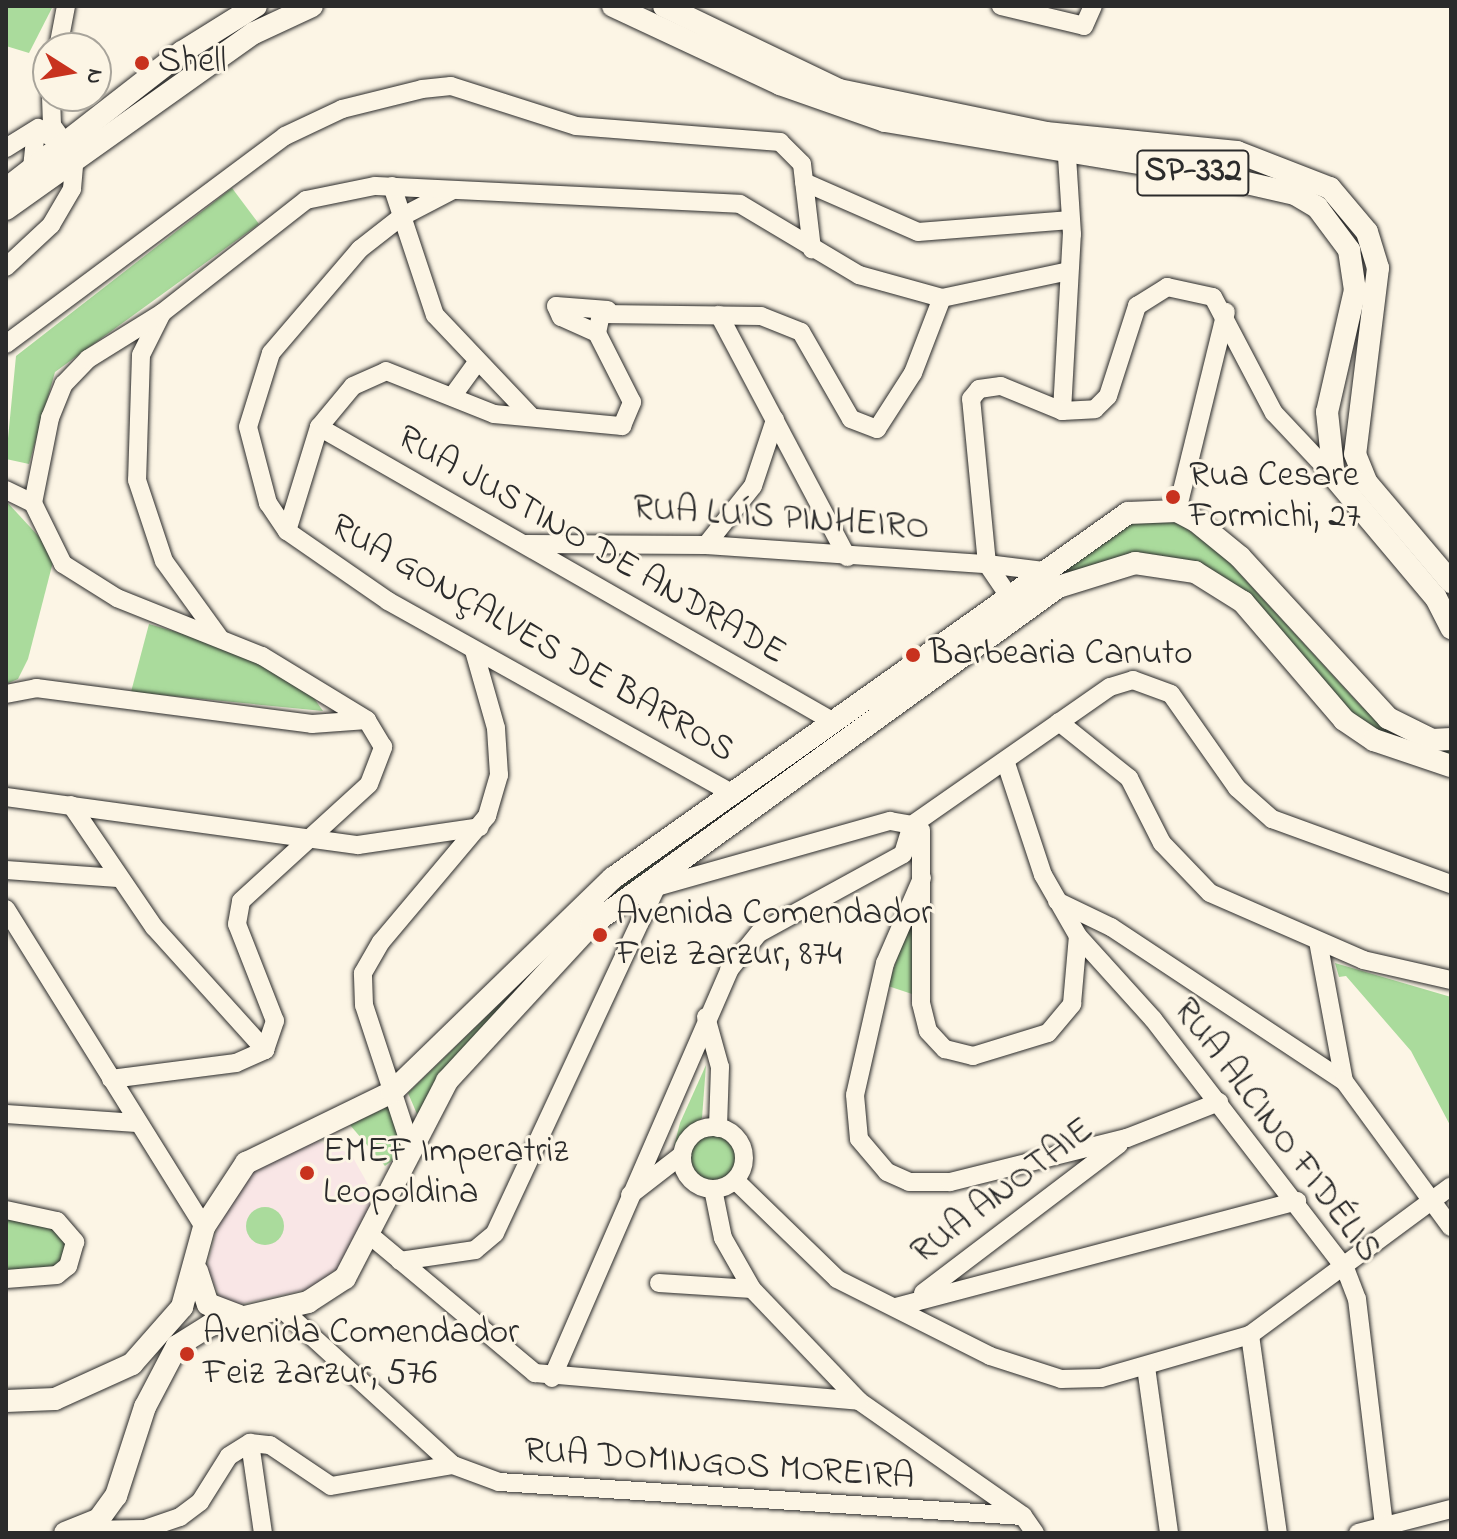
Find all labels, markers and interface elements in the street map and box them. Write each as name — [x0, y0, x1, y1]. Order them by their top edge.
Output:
north arrow — [32, 32, 112, 112]
place label: Shell — [158, 41, 226, 85]
marker: Shell — [133, 54, 151, 72]
text: N — [76, 66, 111, 87]
road number: SP-332 — [1135, 143, 1251, 203]
street label: RUA JUSTINO DE ANDRADE — [389, 417, 793, 675]
place label: Rua Cesare Formichi, 27 — [1189, 454, 1361, 539]
street label: RUA LUÍS PINHEIRO — [631, 487, 931, 551]
marker: Rua Cesare Formichi, 27 — [1164, 488, 1182, 506]
street label: RUA GONÇALVES DE BARROS — [322, 505, 742, 773]
place label: Barbearia Canuto — [929, 633, 1193, 677]
marker: Barbearia Canuto — [904, 646, 922, 664]
place label: Avenida Comendador Feiz Zarzur, 874 — [616, 892, 932, 977]
marker: Avenida Comendador Feiz Zarzur, 874 — [591, 926, 609, 944]
street label: RUA ALCINO FIDÉLIS — [1163, 990, 1389, 1272]
street label: RUA ANOTAIE — [903, 1109, 1103, 1275]
place label: EMEF Imperatriz Leopoldina — [323, 1130, 568, 1215]
marker: EMEF Imperatriz Leopoldina — [298, 1164, 316, 1182]
place label: Avenida Comendador Feiz Zarzur, 576 — [203, 1311, 519, 1396]
marker: Avenida Comendador Feiz Zarzur, 576 — [178, 1345, 196, 1363]
street label: RUA DOMINGOS MOREIRA — [522, 1430, 916, 1500]

